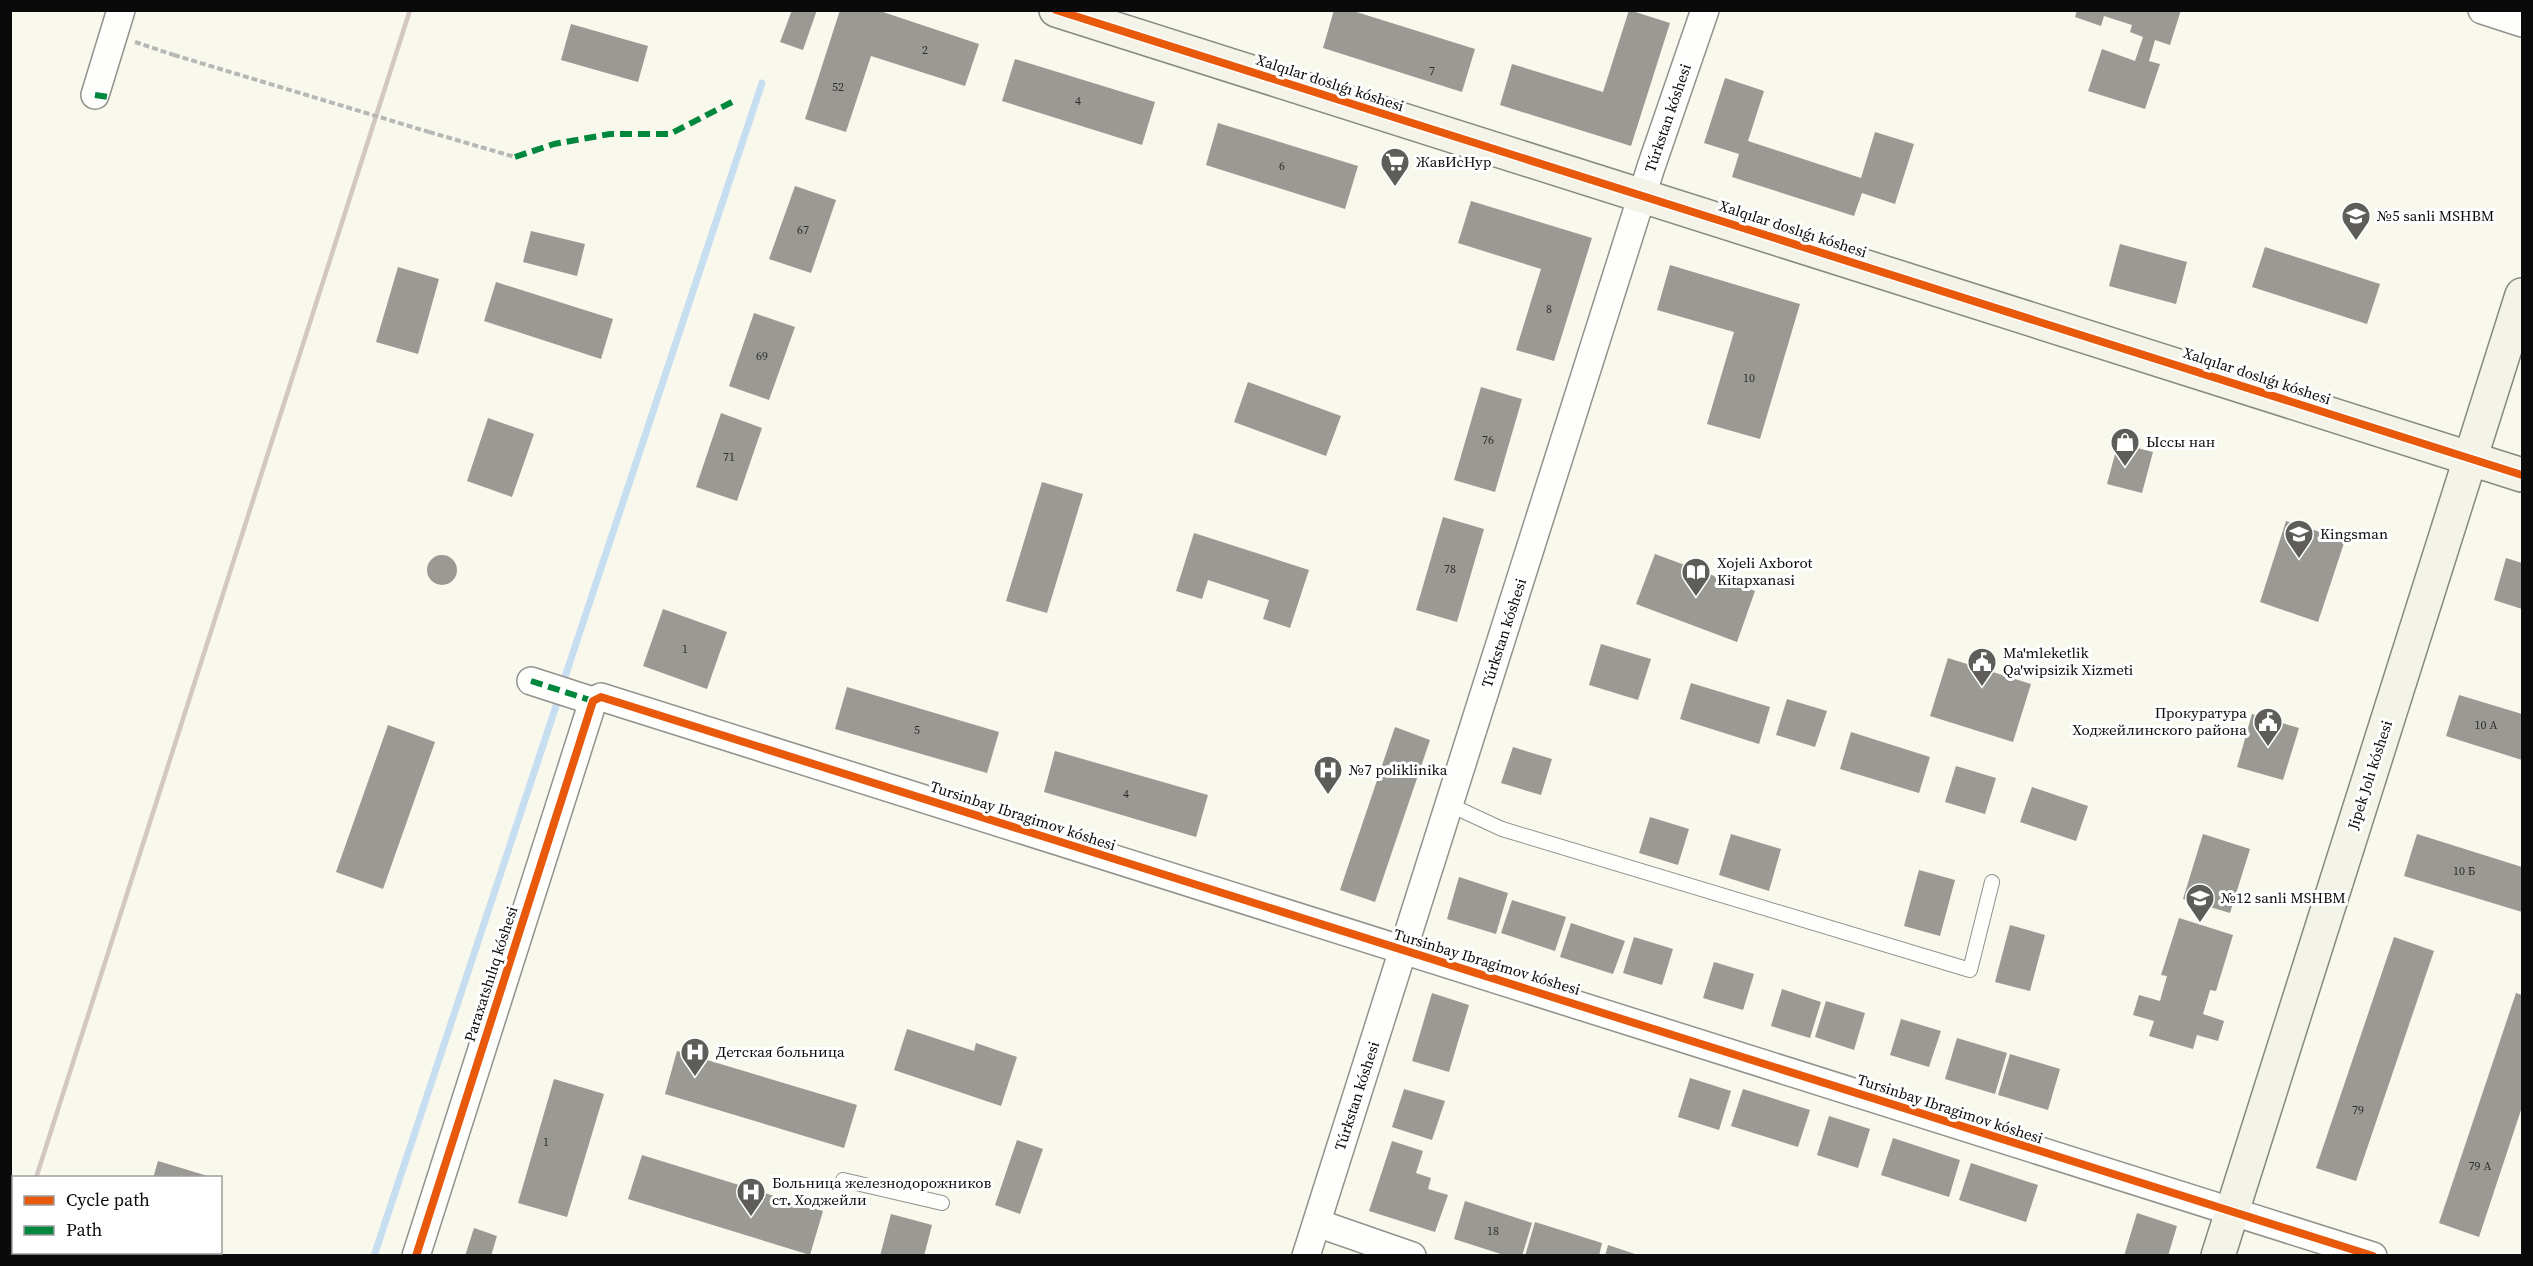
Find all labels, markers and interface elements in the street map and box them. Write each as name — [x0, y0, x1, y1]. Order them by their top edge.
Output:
house number: 2 — [922, 42, 928, 58]
street label: Xalqılar doslıǵı kóshesi — [1254, 49, 1407, 116]
street label: Túrkstan kóshesi — [1639, 61, 1696, 175]
house number: 7 — [1429, 63, 1435, 79]
house number: 52 — [832, 79, 844, 95]
house number: 4 — [1075, 93, 1081, 109]
supermarket icon: ЖавИсНур — [1379, 146, 1411, 188]
place label: ЖавИсНур — [1416, 151, 1492, 172]
house number: 6 — [1279, 158, 1285, 174]
street label: Xalqılar doslıǵı kóshesi — [1717, 195, 1870, 262]
school or university icon: №5 sanli MSHBM — [2340, 200, 2372, 242]
place label: №5 sanli MSHBM — [2376, 205, 2494, 226]
house number: 67 — [797, 222, 809, 238]
house number: 8 — [1546, 301, 1552, 317]
street label: Xalqılar doslıǵı kóshesi — [2181, 342, 2334, 409]
house number: 69 — [756, 348, 768, 364]
house number: 10 — [1743, 370, 1755, 386]
shop icon: Ыссы нан — [2109, 426, 2141, 468]
place label: Ыссы нан — [2146, 431, 2215, 452]
house number: 76 — [1482, 432, 1494, 448]
house number: 71 — [723, 449, 735, 465]
school or university icon: Kingsman — [2283, 518, 2315, 560]
place label: Kingsman — [2320, 523, 2388, 544]
place label: Xojeli Axborot Kitapxanasi — [1717, 552, 1813, 590]
library icon: Xojeli Axborot Kitapxanasi — [1680, 556, 1712, 598]
house number: 78 — [1444, 561, 1456, 577]
street label: Túrkstan kóshesi — [1476, 576, 1531, 690]
house number: 1 — [682, 641, 688, 657]
place label: Ma'mleketlik Qa'wipsizik Xizmeti — [2003, 642, 2133, 680]
public building icon: Ma'mleketlik Qa'wipsizik Xizmeti — [1966, 646, 1998, 688]
place label: Прокуратура Ходжейлинского района — [2072, 702, 2247, 740]
public building icon: Прокуратура Ходжейлинского района — [2252, 706, 2284, 748]
house number: 10 А — [2475, 717, 2497, 733]
street label: Jipek Jolı kóshesi — [2342, 718, 2397, 833]
house number: 5 — [914, 722, 920, 738]
hospital icon: №7 poliklinika — [1312, 754, 1344, 796]
place label: №7 poliklinika — [1348, 759, 1448, 780]
street label: Tursinbay Ibragimov kóshesi — [928, 776, 1119, 856]
house number: 4 — [1123, 786, 1129, 802]
house number: 10 Б — [2453, 863, 2476, 879]
school or university icon: №12 sanli MSHBM — [2184, 882, 2216, 924]
place label: №12 sanli MSHBM — [2220, 887, 2346, 908]
street label: Paraxatshılıq kóshesi — [459, 903, 522, 1044]
street label: Tursinbay Ibragimov kóshesi — [1391, 923, 1583, 1000]
hospital icon: Детская больница — [679, 1036, 711, 1078]
street label: Túrkstan kóshesi — [1329, 1039, 1384, 1153]
place label: Детская больница — [716, 1041, 845, 1062]
street label: Tursinbay Ibragimov kóshesi — [1855, 1069, 2046, 1149]
house number: 79 — [2352, 1102, 2364, 1118]
house number: 1 — [543, 1134, 549, 1150]
house number: 79 А — [2469, 1158, 2491, 1174]
place label: Больница железнодорожников ст. Ходжейли — [772, 1172, 991, 1210]
legend — [12, 1176, 222, 1254]
hospital icon: Больница железнодорожников ст. Ходжейли — [735, 1176, 767, 1218]
text: Cycle path — [66, 1187, 150, 1212]
text: Path — [66, 1217, 103, 1242]
house number: 18 — [1487, 1223, 1499, 1239]

